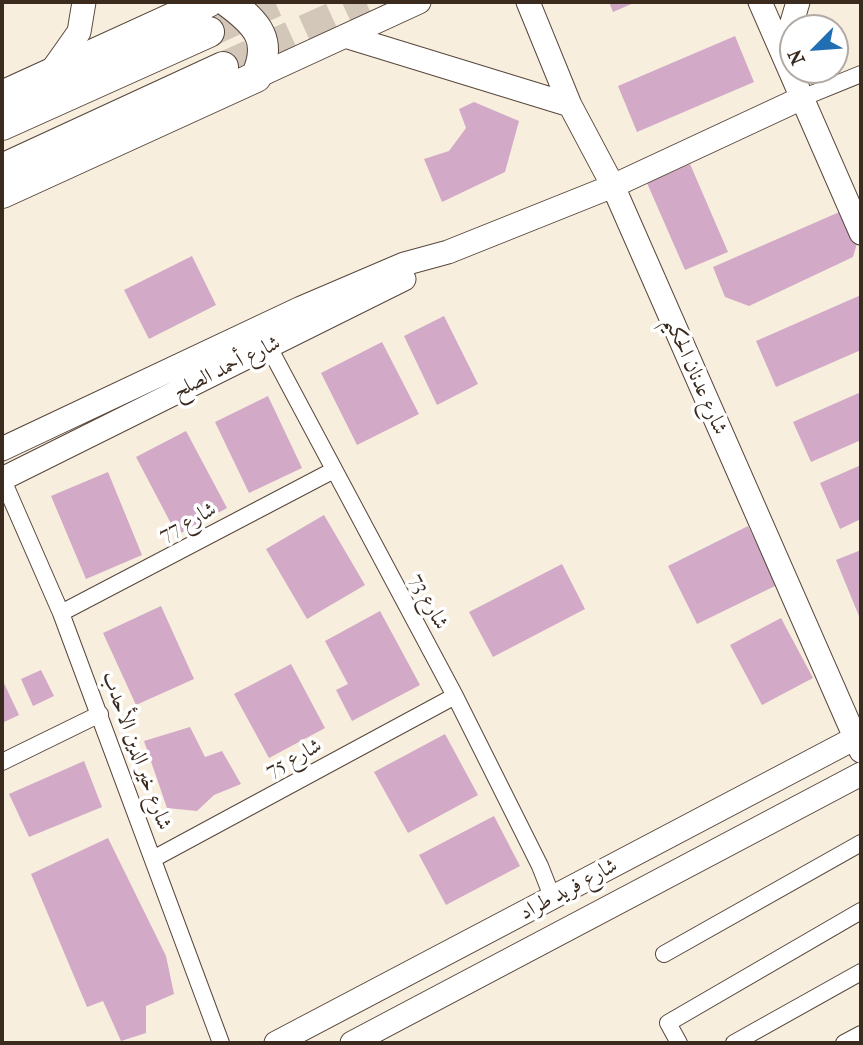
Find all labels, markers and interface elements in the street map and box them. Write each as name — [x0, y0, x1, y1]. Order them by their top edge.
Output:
north arrow — [779, 14, 849, 84]
text: N — [784, 46, 810, 68]
street label: شارع عدنان الحكيم — [658, 313, 732, 439]
street label: شارع أحمد الصلح — [169, 331, 285, 405]
street label: شارع 77 — [155, 498, 221, 548]
street label: شارع 73 — [403, 570, 453, 634]
street label: شارع خير الدين الأحدب — [96, 668, 176, 834]
street label: شارع 75 — [262, 734, 326, 784]
street label: شارع فريد طراد — [516, 854, 622, 926]

